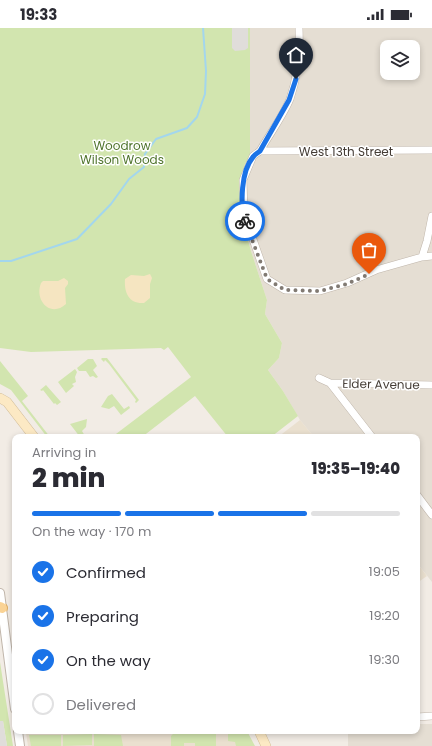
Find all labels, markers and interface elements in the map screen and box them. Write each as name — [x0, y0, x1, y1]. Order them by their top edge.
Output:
text: 19:33 — [20, 4, 57, 25]
pin — [279, 38, 313, 79]
map controls — [380, 40, 420, 80]
button: layers — [380, 40, 420, 80]
icon: home — [285, 44, 307, 66]
park label: Woodrow Wilson Woods — [80, 137, 164, 168]
street label: West 13th Street — [299, 143, 393, 160]
courier — [225, 201, 265, 241]
icon: bike — [234, 210, 256, 232]
pin — [352, 233, 386, 274]
icon: bag — [358, 239, 380, 261]
street label: Elder Avenue — [342, 375, 420, 393]
text: Arriving in — [32, 443, 96, 462]
text: 19:35–19:40 — [312, 458, 400, 479]
text: 2 min — [32, 460, 105, 496]
text: On the way · 170 m — [32, 522, 151, 541]
icon: check — [32, 561, 54, 583]
text: Confirmed — [66, 562, 146, 583]
text: 19:05 — [369, 562, 400, 581]
icon: check — [32, 605, 54, 627]
text: Preparing — [66, 606, 139, 627]
text: 19:20 — [369, 606, 400, 625]
icon: check — [32, 649, 54, 671]
text: On the way — [66, 650, 151, 671]
text: 19:30 — [369, 650, 400, 669]
text: Delivered — [66, 694, 136, 715]

